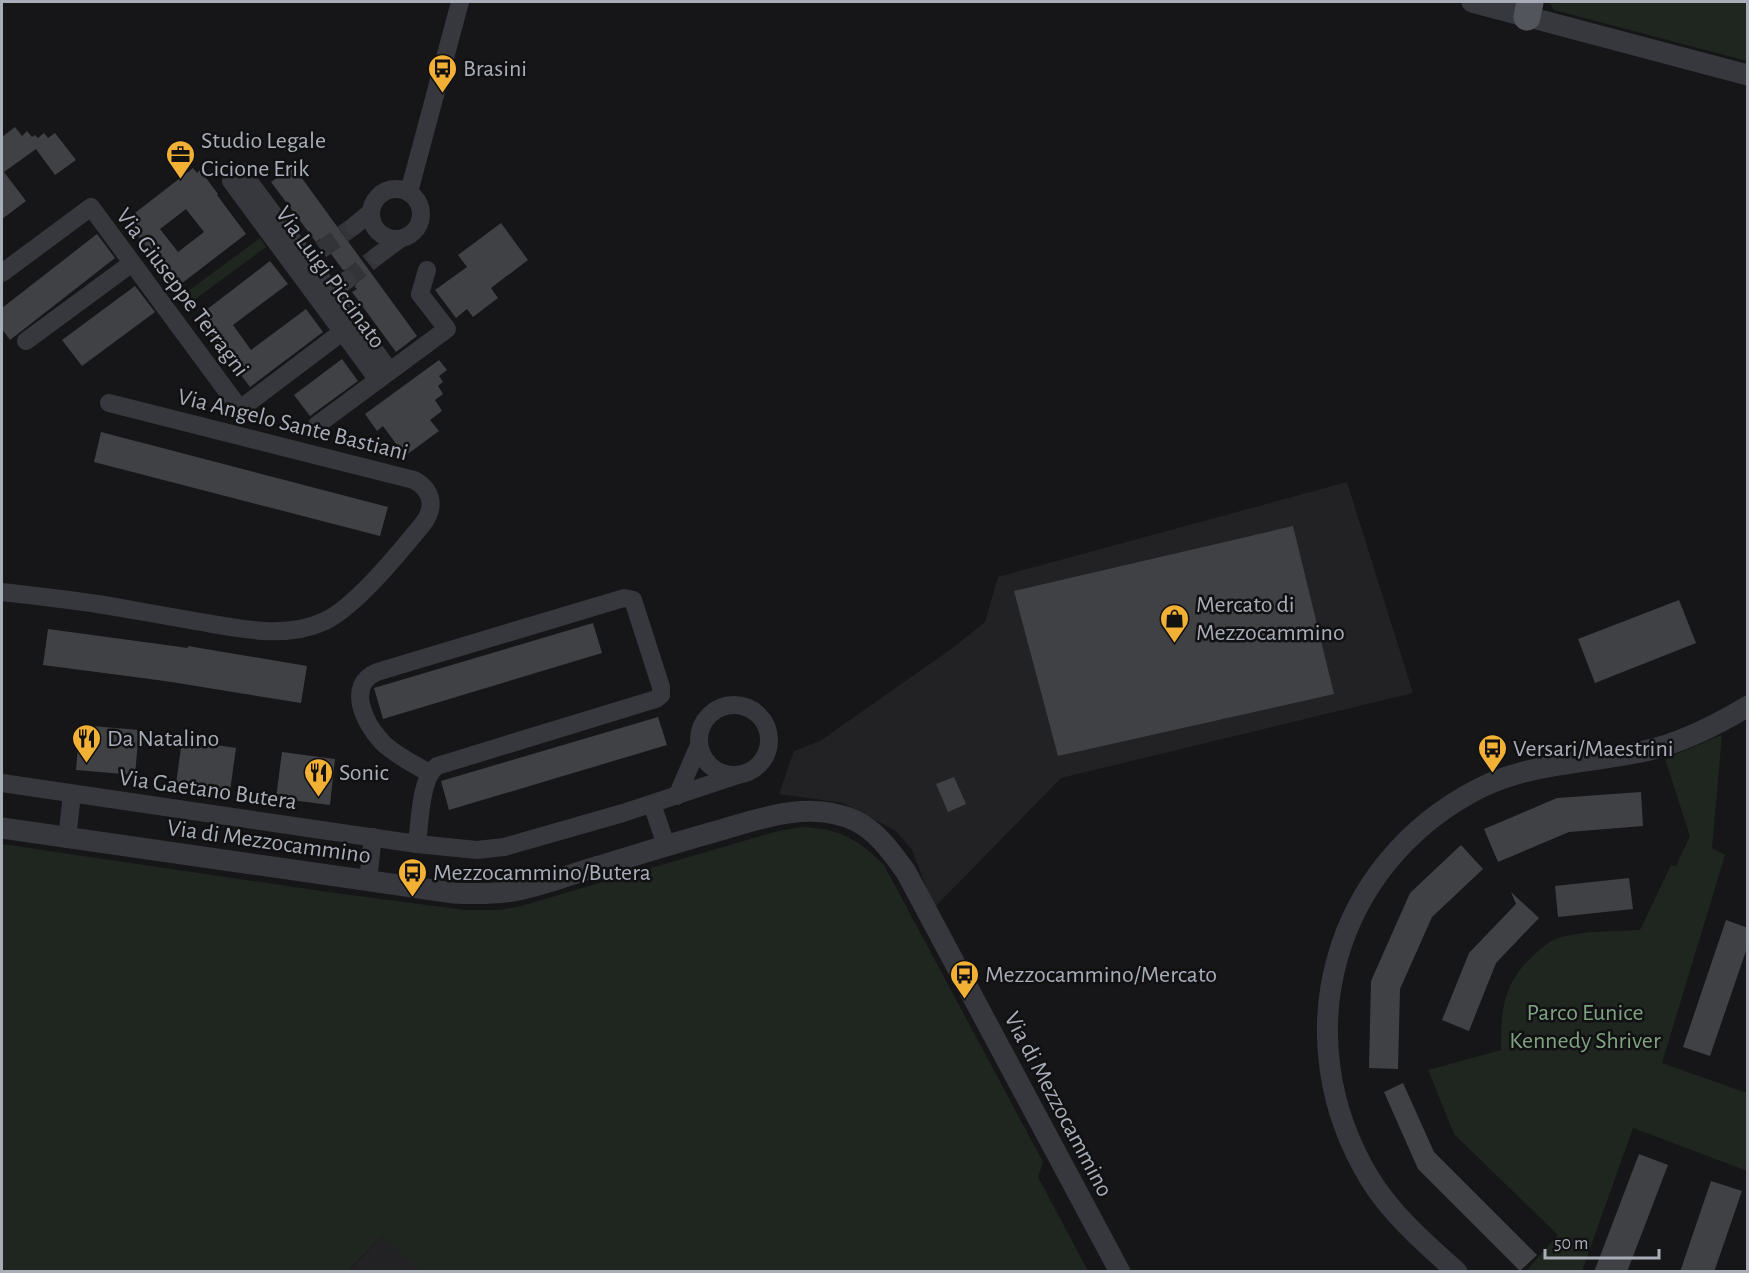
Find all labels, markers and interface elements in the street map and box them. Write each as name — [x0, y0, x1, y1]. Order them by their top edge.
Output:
bus stop icon: Brasini — [426, 52, 458, 94]
place label: Brasini — [463, 57, 527, 81]
place label: Studio Legale Cicione Erik — [201, 129, 326, 181]
office icon: Studio Legale Cicione Erik — [164, 138, 196, 180]
street label: Via Luigi Piccinato — [271, 202, 390, 353]
street label: Via Giuseppe Terragni — [111, 204, 253, 381]
street label: Via Angelo Sante Bastiani — [175, 385, 410, 465]
place label: Mercato di Mezzocammino — [1196, 593, 1345, 645]
shop icon: Mercato di Mezzocammino — [1159, 602, 1191, 644]
restaurant icon: Da Natalino — [70, 722, 102, 764]
place label: Da Natalino — [107, 727, 219, 751]
bus stop icon: Versari/Maestrini — [1476, 732, 1508, 774]
place label: Versari/Maestrini — [1513, 737, 1674, 761]
restaurant icon: Sonic — [302, 756, 334, 798]
place label: Sonic — [339, 761, 389, 785]
street label: Via Gaetano Butera — [117, 766, 298, 814]
street label: Via di Mezzocammino — [166, 816, 372, 868]
bus stop icon: Mezzocammino/Butera — [396, 856, 428, 898]
place label: Mezzocammino/Butera — [433, 861, 651, 885]
bus stop icon: Mezzocammino/Mercato — [948, 958, 980, 1000]
place label: Mezzocammino/Mercato — [985, 963, 1217, 987]
park label: Parco Eunice Kennedy Shriver — [1509, 1001, 1661, 1053]
street label: Via di Mezzocammino — [999, 1008, 1117, 1201]
scale bar — [1545, 1222, 1659, 1260]
text: 50 m — [1554, 1235, 1588, 1253]

